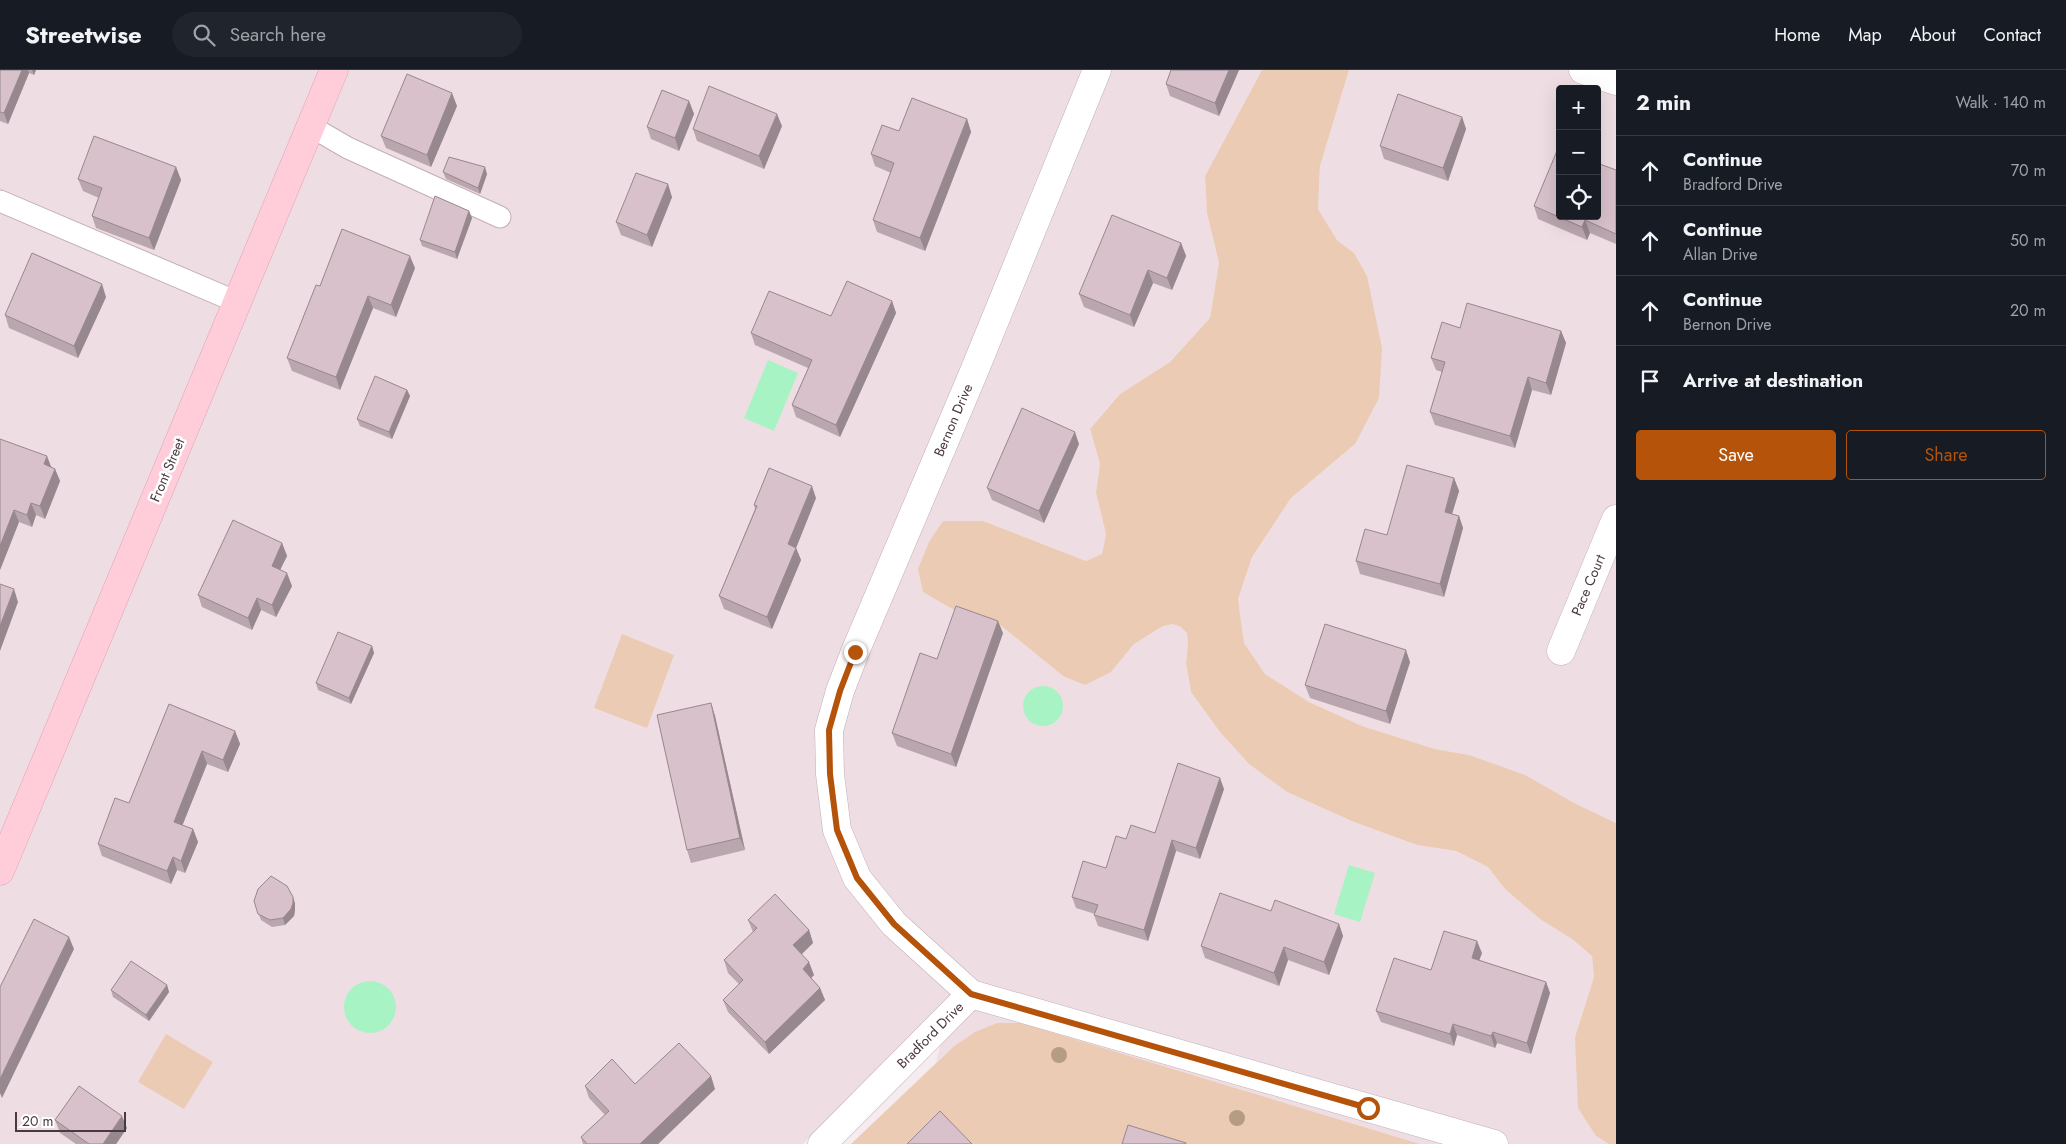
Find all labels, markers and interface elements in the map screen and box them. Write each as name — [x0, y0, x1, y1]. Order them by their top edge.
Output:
search box — [172, 12, 522, 57]
text: Streetwise — [25, 17, 142, 52]
icon: search — [190, 21, 218, 49]
text: Search here — [230, 21, 326, 48]
text: Home — [1774, 22, 1820, 48]
text: Map — [1848, 22, 1882, 48]
text: About — [1910, 22, 1955, 48]
text: Contact — [1983, 22, 2041, 48]
map controls — [1556, 85, 1601, 220]
button: + — [1556, 85, 1601, 130]
text: 2 min — [1636, 88, 1691, 118]
text: Walk · 140 m — [1956, 91, 2046, 114]
button: − — [1556, 130, 1601, 175]
text: Continue — [1683, 146, 1762, 173]
icon: ahead — [1636, 157, 1664, 185]
text: 70 m — [2011, 159, 2046, 182]
text: Bradford Drive — [1683, 173, 1783, 196]
button: locate — [1556, 175, 1601, 220]
text: Continue — [1683, 216, 1762, 243]
icon: ahead — [1636, 227, 1664, 255]
text: 50 m — [2010, 229, 2046, 252]
text: Allan Drive — [1683, 243, 1757, 266]
text: Continue — [1683, 286, 1762, 313]
icon: ahead — [1636, 297, 1664, 325]
text: 20 m — [2010, 299, 2046, 322]
text: Bernon Drive — [1683, 313, 1772, 336]
icon: arrive — [1636, 367, 1664, 395]
text: Arrive at destination — [1683, 367, 1863, 394]
street label: Bernon Drive — [929, 380, 977, 460]
button: Save — [1636, 430, 1836, 480]
button: Share — [1846, 430, 2046, 480]
street label: Front Street — [145, 435, 190, 505]
street label: Pace Court — [1566, 551, 1610, 619]
route end — [844, 641, 867, 664]
street label: Bradford Drive — [892, 997, 968, 1073]
route start — [1357, 1097, 1380, 1120]
scale bar — [15, 1109, 126, 1132]
text: 20 m — [22, 1111, 54, 1131]

